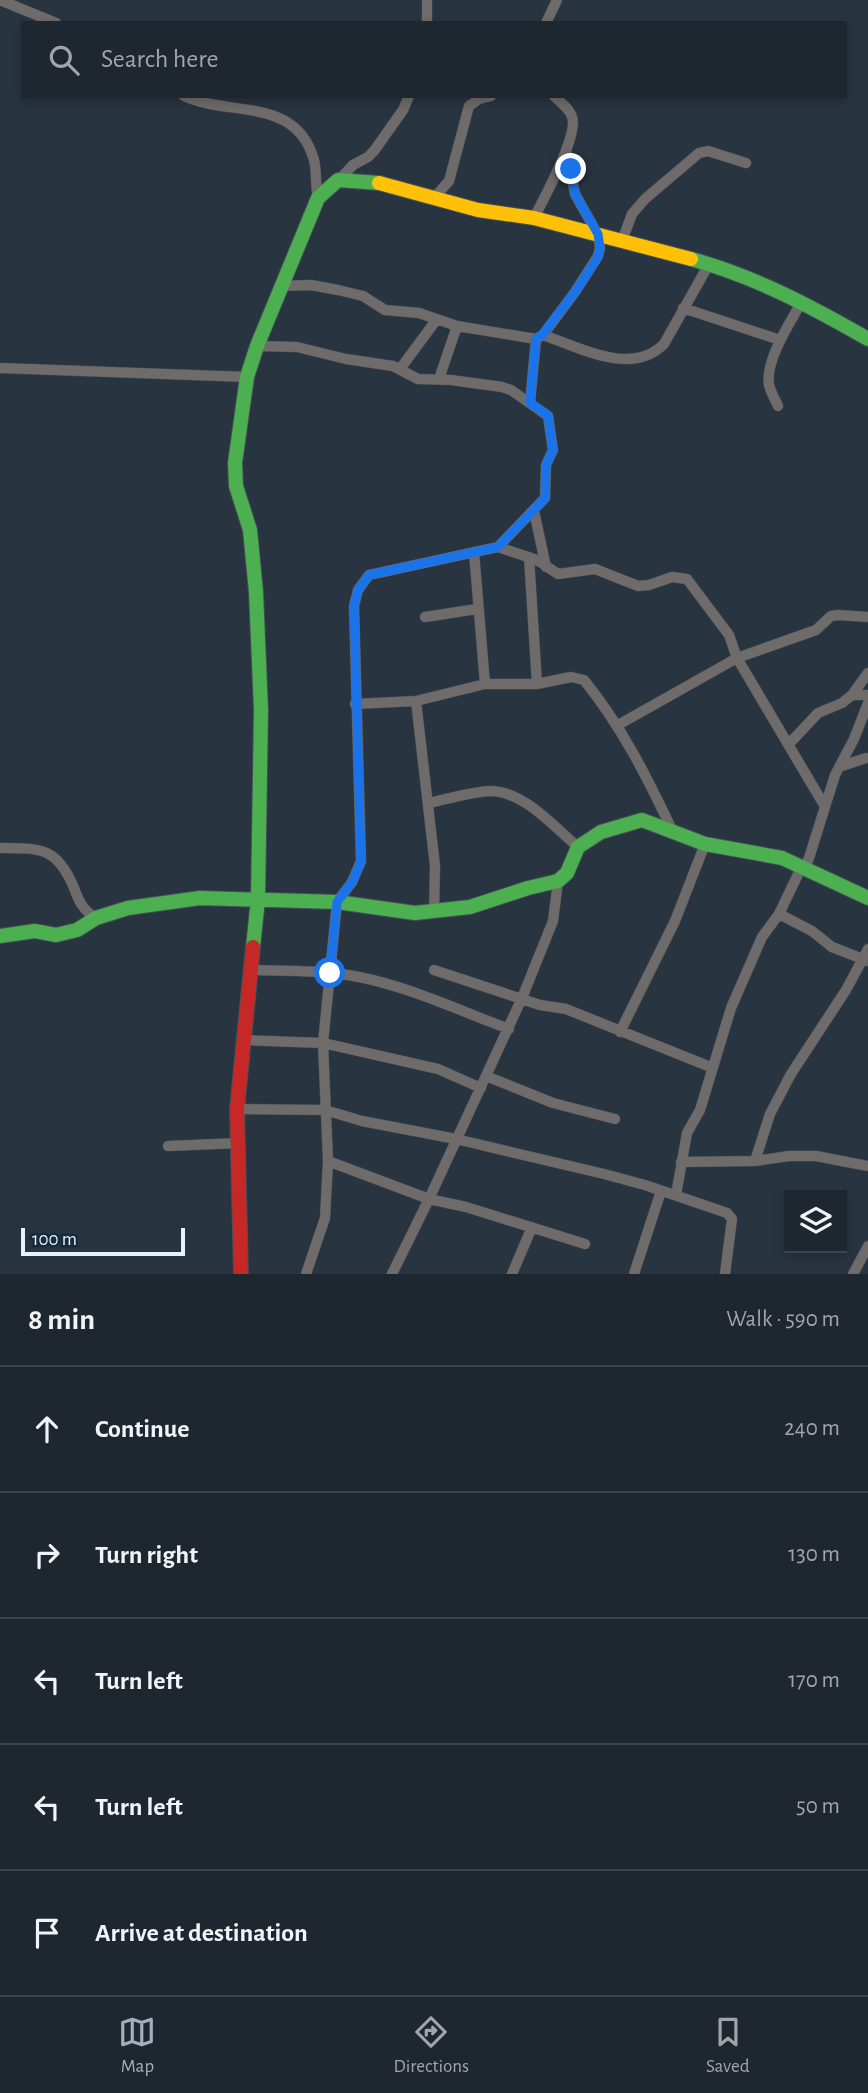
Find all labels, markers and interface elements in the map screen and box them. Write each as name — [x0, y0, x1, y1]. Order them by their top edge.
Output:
search box — [21, 21, 847, 98]
icon: search — [45, 41, 83, 79]
text: Search here — [101, 46, 219, 72]
route end — [555, 153, 586, 184]
route start — [314, 957, 345, 988]
map controls — [784, 1190, 847, 1253]
button: layers — [784, 1190, 847, 1253]
scale bar — [21, 1225, 186, 1257]
text: 100 m — [32, 1230, 77, 1249]
text: 8 min — [28, 1305, 95, 1335]
text: Walk · 590 m — [726, 1308, 840, 1331]
icon: ahead — [28, 1410, 66, 1448]
text: Continue — [95, 1416, 190, 1442]
text: 240 m — [784, 1417, 840, 1440]
icon: right — [28, 1536, 66, 1574]
text: Turn right — [95, 1542, 198, 1568]
text: 130 m — [788, 1543, 840, 1566]
icon: left — [28, 1662, 66, 1700]
text: Turn left — [95, 1668, 183, 1694]
text: 170 m — [788, 1669, 840, 1692]
icon: left — [28, 1788, 66, 1826]
text: Turn left — [95, 1794, 183, 1820]
text: 50 m — [796, 1795, 840, 1818]
icon: arrive — [28, 1914, 66, 1952]
text: Arrive at destination — [95, 1920, 308, 1946]
tab: Map — [118, 2013, 156, 2078]
tab: Directions — [393, 2013, 469, 2078]
tab: Saved — [706, 2013, 750, 2078]

